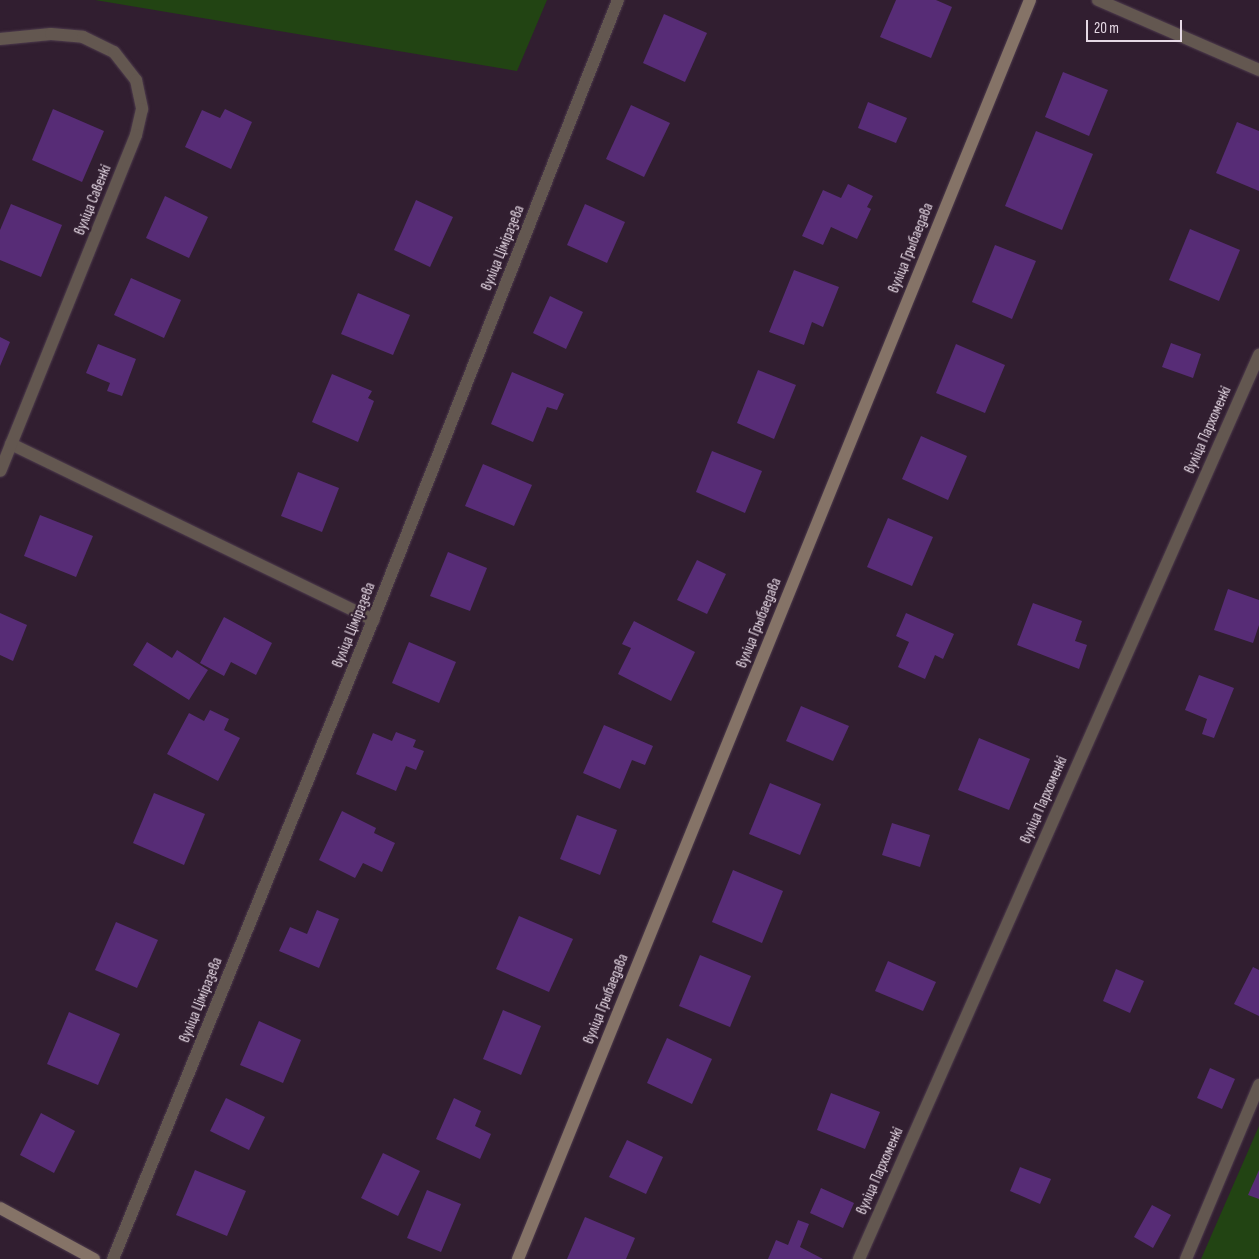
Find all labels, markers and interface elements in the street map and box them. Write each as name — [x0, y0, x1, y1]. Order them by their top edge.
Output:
scale bar — [1089, 10, 1185, 42]
text: 20 m — [1094, 19, 1119, 38]
street label: вуліца Савенкі — [71, 162, 115, 238]
street label: вуліца Грыбаедава — [885, 200, 937, 296]
street label: вуліца Ціміразева — [478, 203, 528, 293]
street label: вуліца Пархоменкі — [1181, 384, 1235, 476]
street label: вуліца Грыбаедава — [733, 575, 785, 671]
street label: вуліца Ціміразева — [329, 580, 379, 670]
street label: вуліца Пархоменкі — [1017, 754, 1071, 846]
street label: вуліца Грыбаедава — [580, 951, 632, 1047]
street label: вуліца Ціміразева — [176, 955, 226, 1045]
street label: вуліца Пархоменкі — [853, 1125, 907, 1217]

